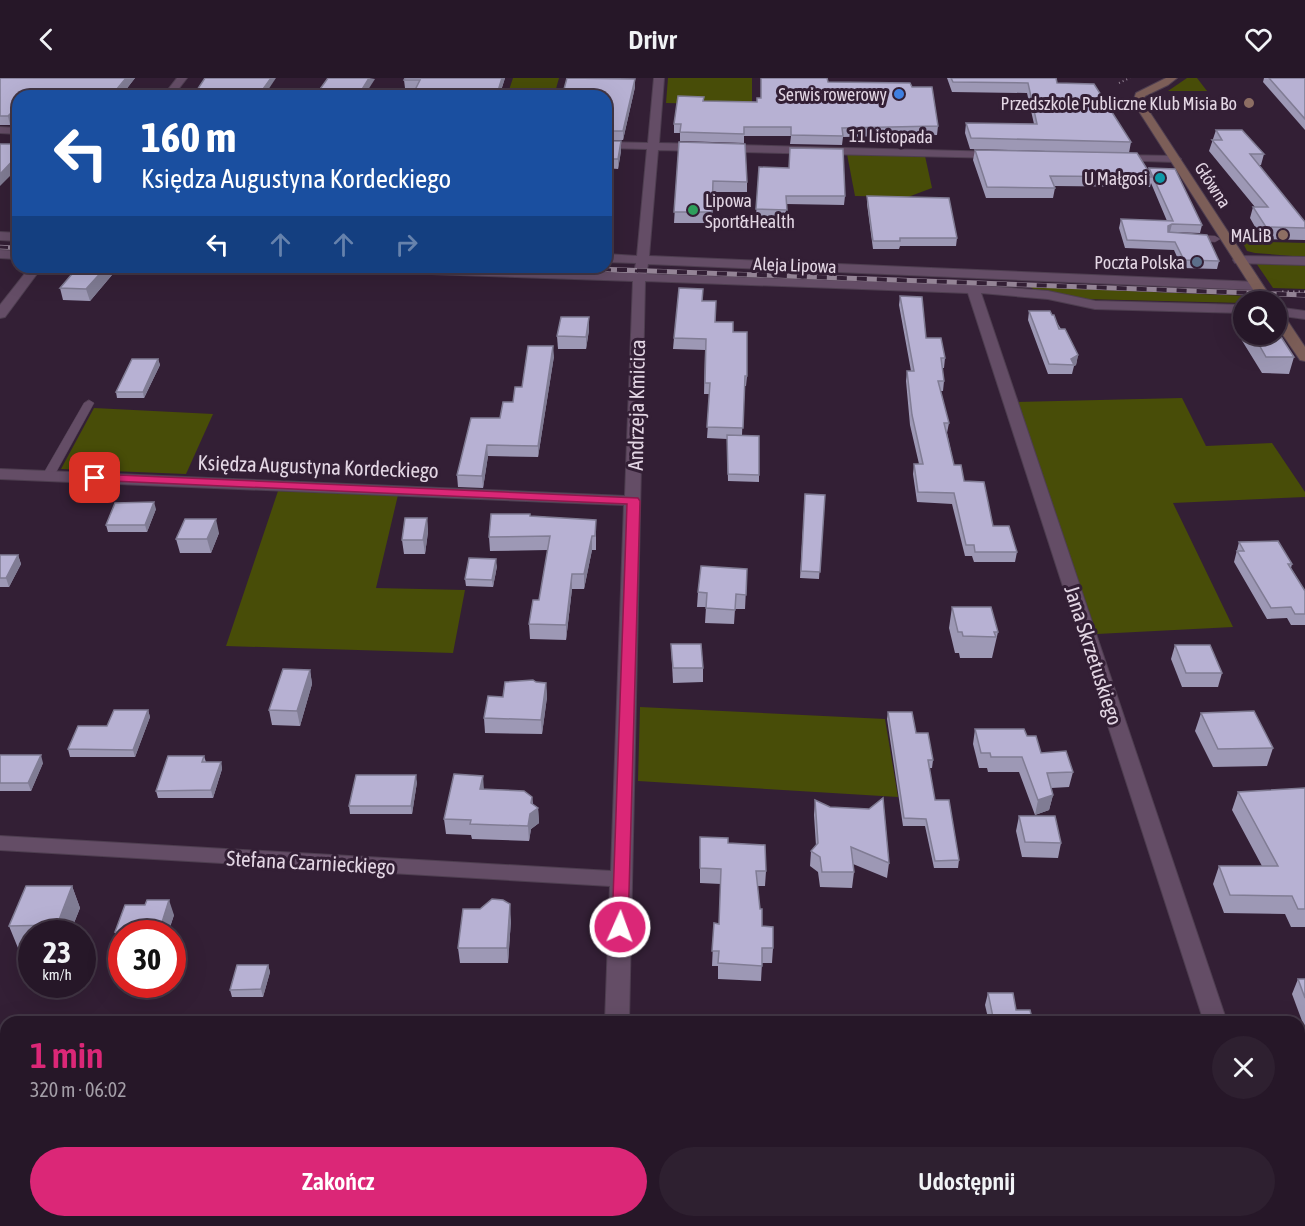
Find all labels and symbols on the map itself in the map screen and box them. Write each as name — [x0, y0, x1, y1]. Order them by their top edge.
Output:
place label: Serwis rowerowy — [778, 84, 887, 105]
marker: Serwis rowerowy — [892, 87, 906, 101]
place label: Przedszkole Publiczne Klub Misia Bo — [1001, 93, 1237, 114]
marker: Przedszkole Publiczne Klub Misia Bo — [1242, 96, 1256, 110]
street label: 11 Listopada — [849, 125, 933, 147]
street label: Główna — [1191, 158, 1235, 212]
place label: U Małgosi — [1084, 168, 1148, 189]
marker: U Małgosi — [1153, 171, 1167, 185]
place label: Lipowa Sport&Health — [705, 190, 795, 232]
marker: Lipowa Sport&Health — [686, 203, 700, 217]
place label: MALiB — [1230, 225, 1271, 246]
marker: MALiB — [1276, 228, 1290, 242]
place label: Poczta Polska — [1094, 252, 1185, 273]
street label: Aleja Lipowa — [753, 253, 837, 277]
marker: Poczta Polska — [1190, 255, 1204, 269]
street label: Andrzeja Kmicica — [623, 339, 649, 471]
street label: Księdza Augustyna Kordeckiego — [197, 450, 439, 482]
pin — [69, 452, 120, 503]
street label: Jana Skrzetuskiego — [1060, 582, 1128, 728]
street label: Stefana Czarnieckiego — [226, 846, 396, 878]
position arrow — [588, 895, 652, 959]
speed limit sign: 30 — [108, 920, 186, 998]

